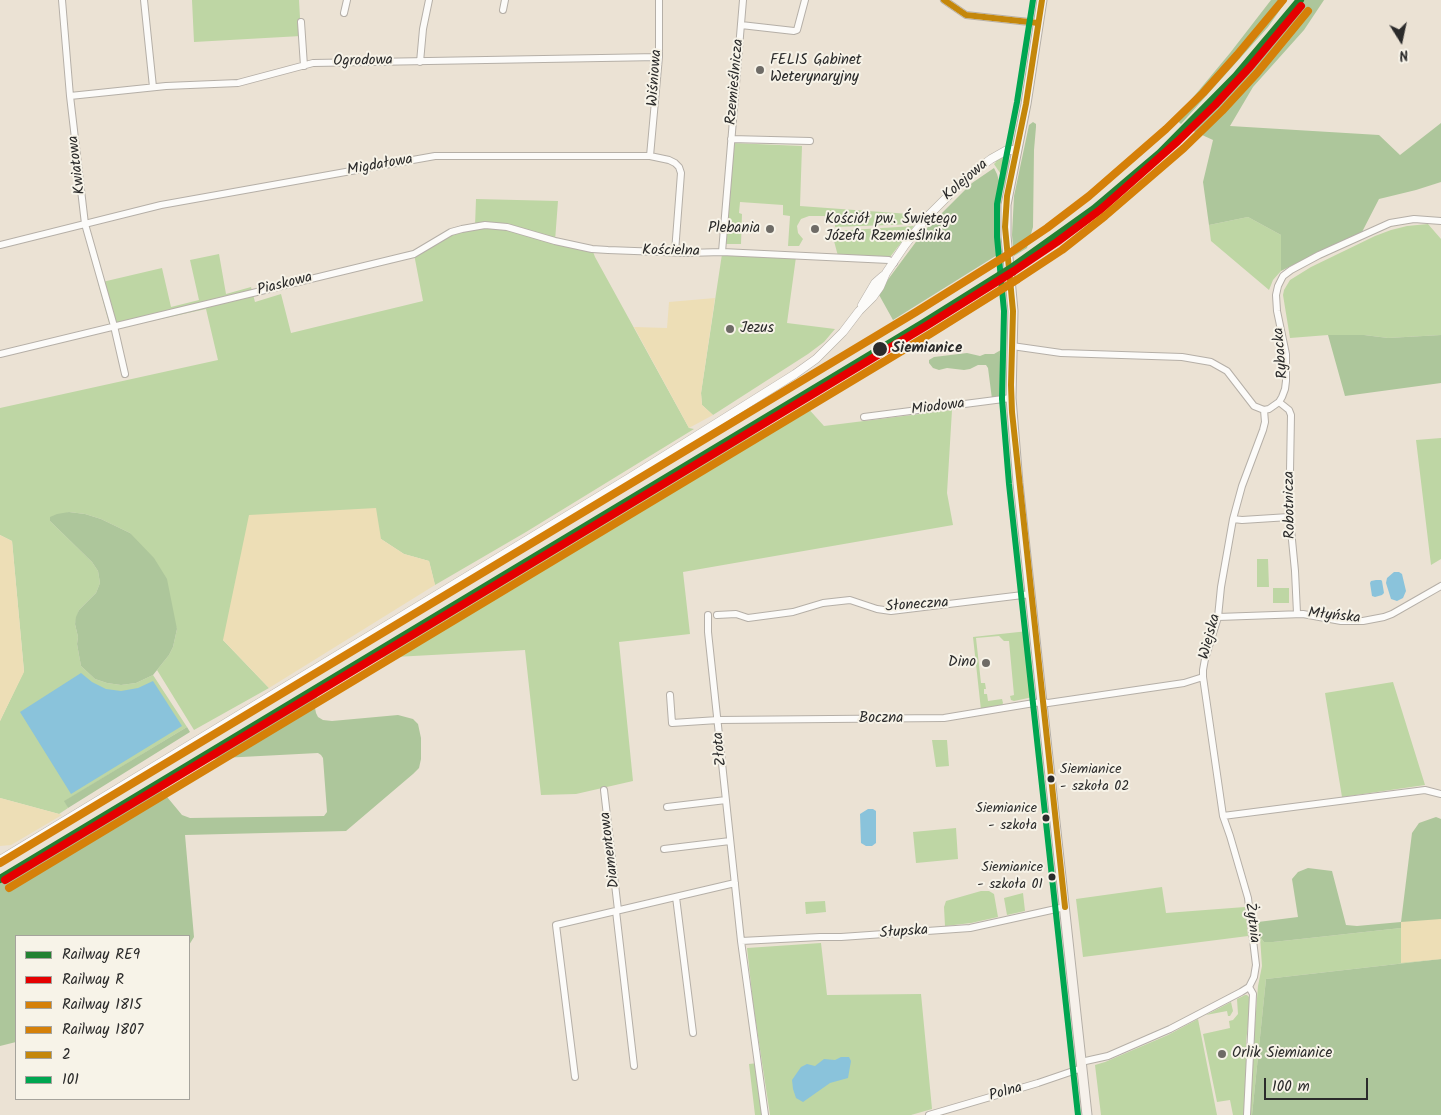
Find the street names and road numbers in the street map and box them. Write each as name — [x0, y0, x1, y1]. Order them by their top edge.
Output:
street label: Rzemieślnicza — [723, 38, 749, 126]
street label: Wiśniowa — [645, 49, 667, 107]
street label: Ogrodowa — [333, 52, 393, 72]
street label: Kwiatowa — [65, 134, 91, 196]
street label: Migdałowa — [346, 151, 414, 181]
street label: Kolejowa — [940, 157, 992, 205]
street label: Kościelna — [642, 242, 700, 262]
street label: Piaskowa — [256, 269, 314, 301]
street label: Rybacka — [1271, 327, 1293, 379]
street label: Miodowa — [910, 396, 966, 420]
street label: Robotnicza — [1281, 471, 1301, 539]
street label: Słoneczna — [885, 595, 949, 617]
street label: Młyńska — [1307, 605, 1361, 629]
street label: Wiejska — [1196, 612, 1226, 662]
street label: Boczna — [859, 710, 903, 728]
street label: Złota — [710, 731, 732, 767]
street label: Diamentowa — [597, 811, 625, 889]
street label: Żytnia — [1240, 902, 1262, 944]
street label: Słupska — [879, 922, 929, 944]
street label: Polna — [987, 1080, 1025, 1106]

